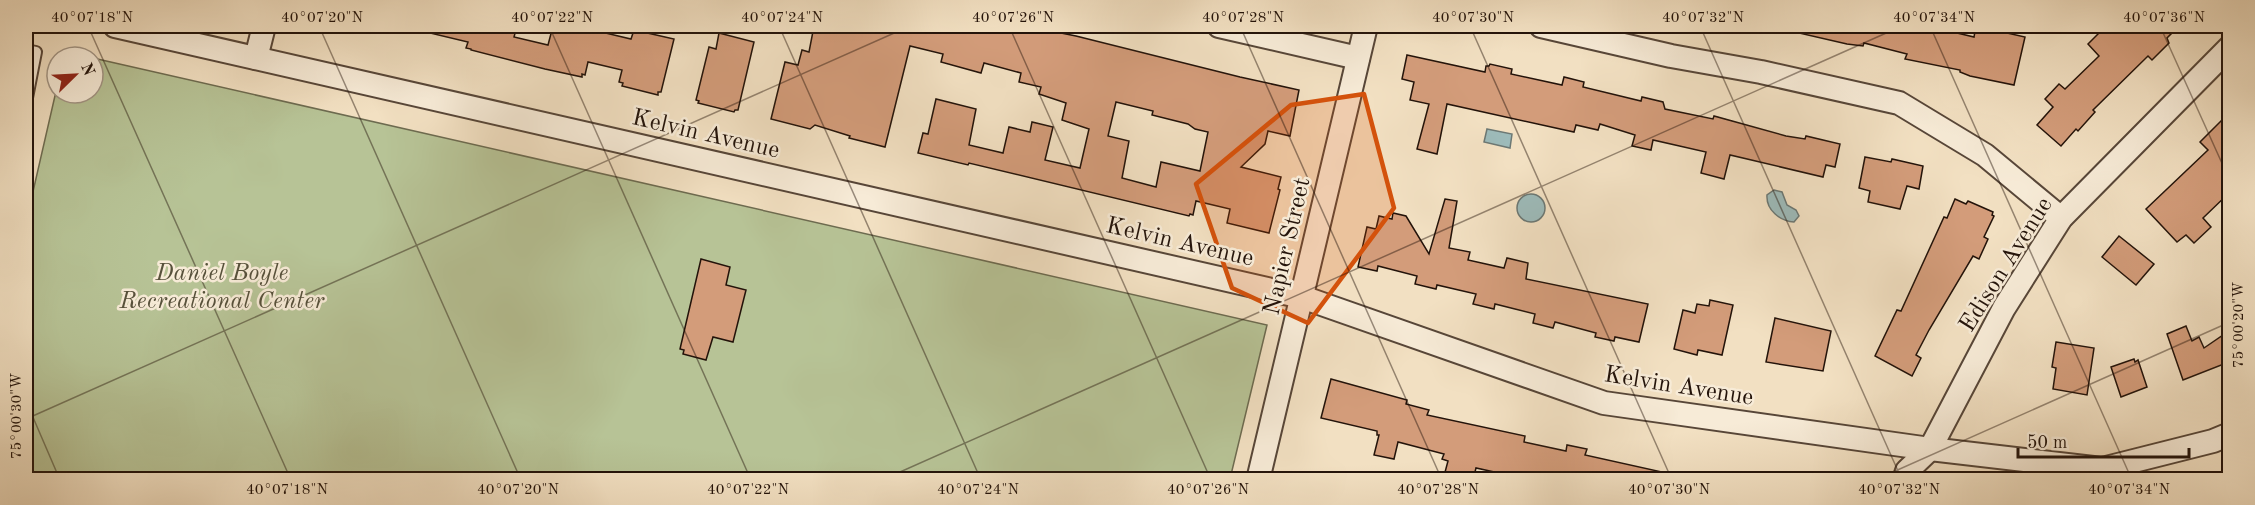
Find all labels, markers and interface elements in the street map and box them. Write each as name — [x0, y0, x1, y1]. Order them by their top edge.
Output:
text: 40°07'18"N — [51, 11, 133, 26]
text: 40°07'20"N — [281, 11, 363, 26]
text: 40°07'22"N — [511, 11, 593, 26]
text: 40°07'24"N — [741, 11, 823, 26]
text: 40°07'26"N — [972, 11, 1054, 26]
text: 40°07'28"N — [1202, 11, 1284, 26]
text: 40°07'30"N — [1432, 11, 1514, 26]
text: 40°07'32"N — [1662, 11, 1744, 26]
text: 40°07'34"N — [1893, 11, 1975, 26]
text: 40°07'36"N — [2123, 11, 2205, 26]
north arrow — [45, 45, 105, 105]
text: N — [77, 61, 97, 79]
street label: Kelvin Avenue — [629, 106, 782, 164]
street label: Napier Street — [1260, 175, 1315, 318]
street label: Edison Avenue — [1956, 193, 2058, 337]
street label: Kelvin Avenue — [1103, 214, 1256, 272]
park label: Daniel Boyle Recreational Center — [119, 262, 325, 314]
text: 75°00'20"W — [2232, 282, 2247, 368]
street label: Kelvin Avenue — [1602, 363, 1755, 411]
text: 75°00'30"W — [10, 373, 25, 459]
scale bar — [2018, 421, 2189, 459]
text: 50 m — [2027, 434, 2067, 452]
text: 40°07'18"N — [246, 483, 328, 498]
text: 40°07'20"N — [477, 483, 559, 498]
text: 40°07'22"N — [707, 483, 789, 498]
text: 40°07'24"N — [937, 483, 1019, 498]
text: 40°07'26"N — [1167, 483, 1249, 498]
text: 40°07'28"N — [1397, 483, 1479, 498]
text: 40°07'30"N — [1628, 483, 1710, 498]
text: 40°07'32"N — [1858, 483, 1940, 498]
text: 40°07'34"N — [2088, 483, 2170, 498]

